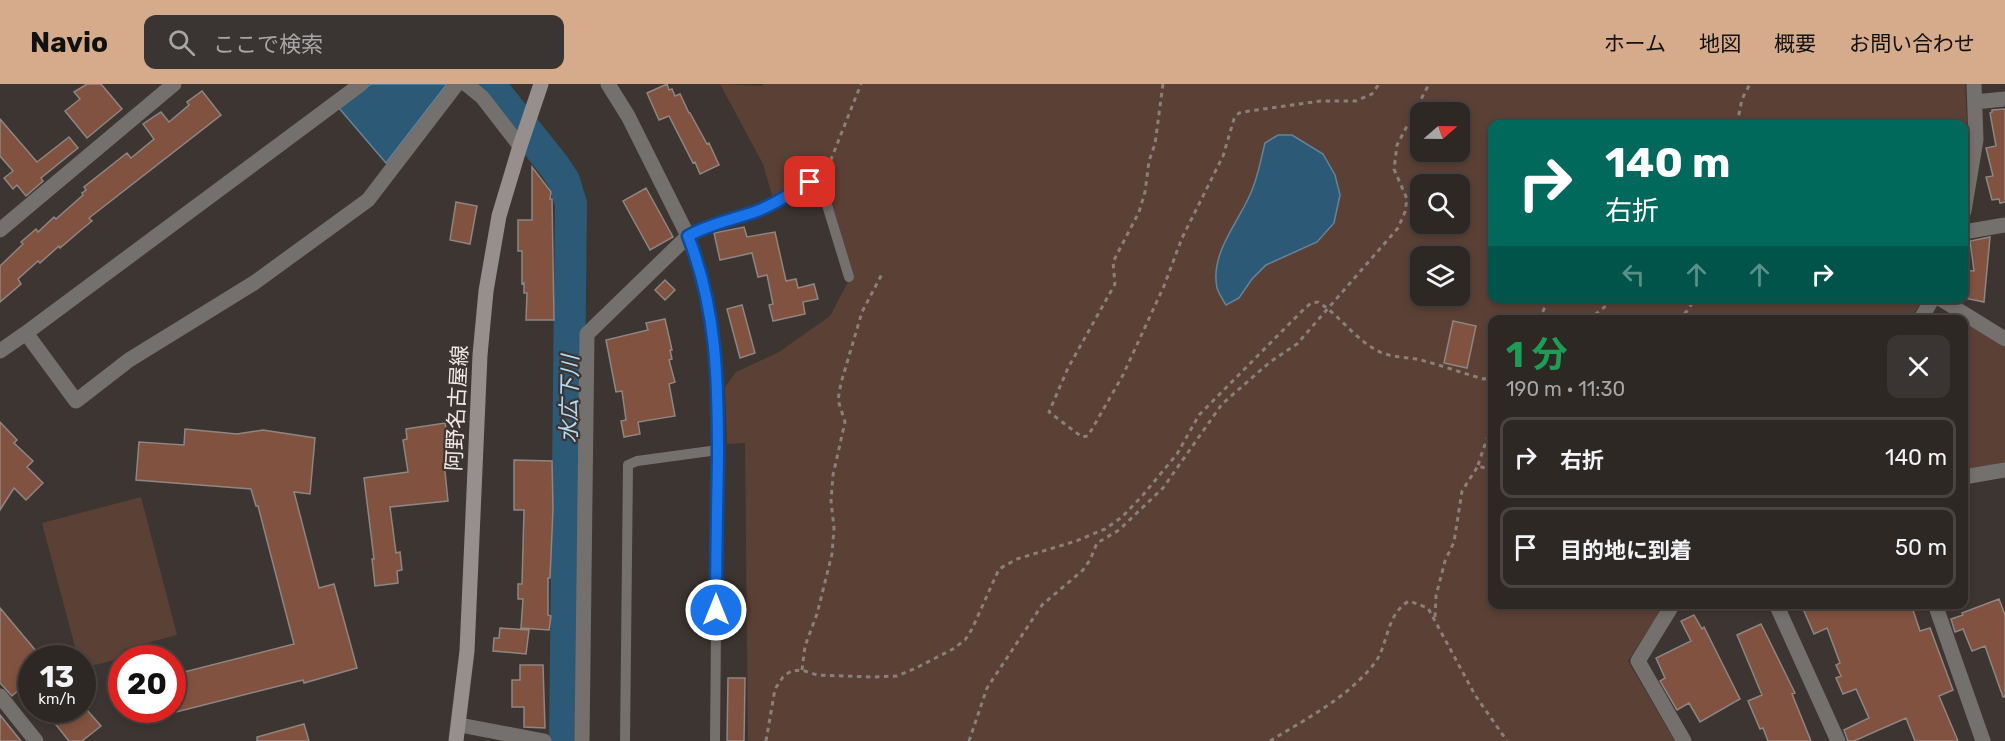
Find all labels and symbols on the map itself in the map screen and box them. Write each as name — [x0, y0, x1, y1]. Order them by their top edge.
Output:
north arrow — [1410, 102, 1470, 162]
pin — [784, 156, 835, 207]
street label: 阿野名古屋線 — [441, 344, 472, 472]
water label: 水広下川 — [555, 353, 584, 443]
position arrow — [684, 578, 748, 642]
speed limit sign: 20 — [108, 645, 186, 723]

